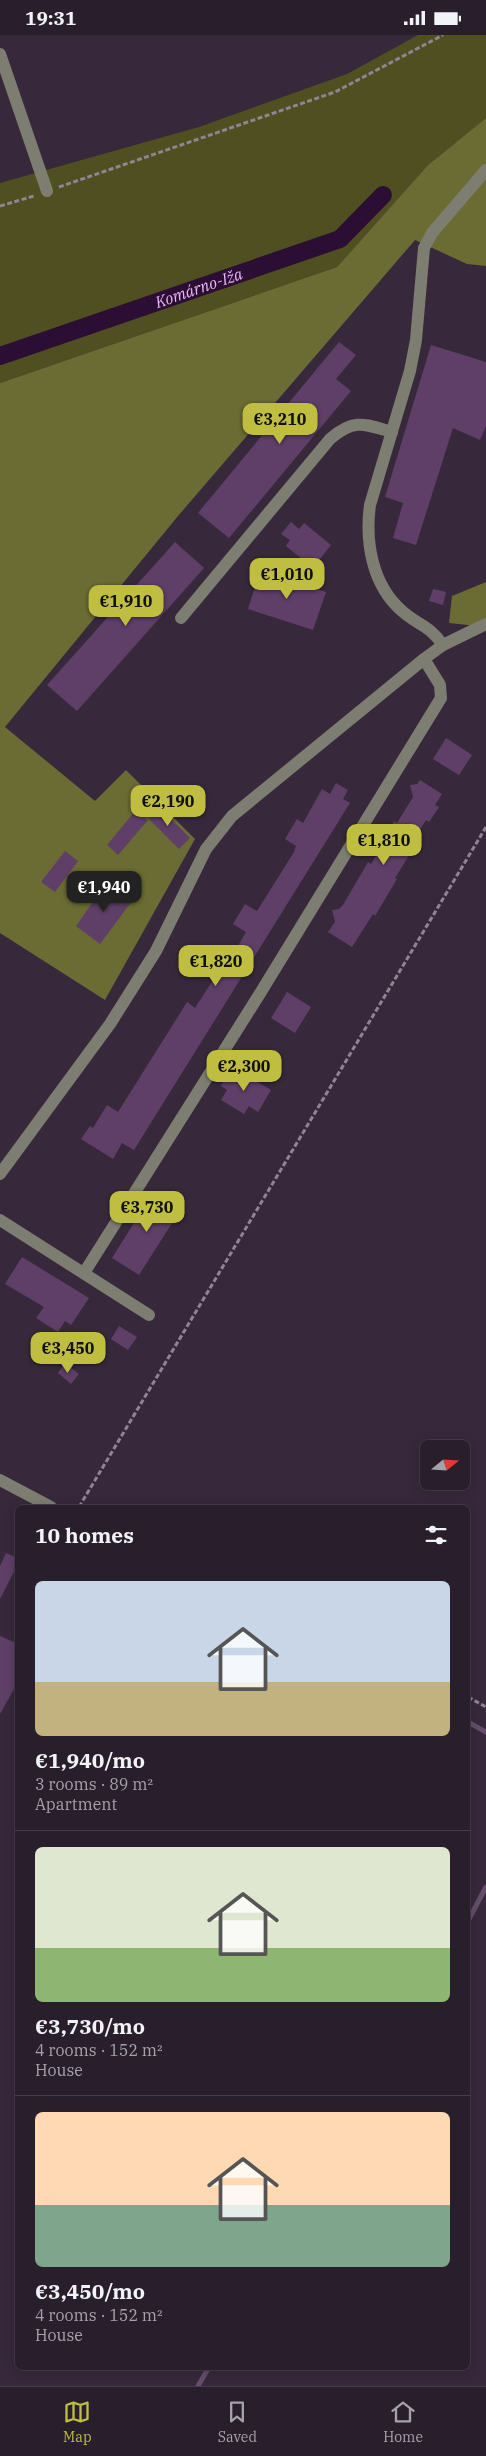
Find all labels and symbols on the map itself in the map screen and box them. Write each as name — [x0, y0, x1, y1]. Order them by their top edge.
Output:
water label: Komárno-Iža — [151, 263, 245, 312]
pin: €3,210 — [239, 403, 321, 445]
pin: €1,010 — [246, 557, 328, 600]
pin: €1,910 — [85, 585, 167, 627]
pin: €2,190 — [127, 785, 209, 827]
pin: €1,810 — [343, 823, 425, 866]
pin: €1,940 — [63, 871, 145, 913]
pin: €1,820 — [175, 945, 257, 987]
pin: €2,300 — [203, 1049, 285, 1092]
pin: €3,730 — [106, 1191, 188, 1233]
pin: €3,450 — [27, 1331, 109, 1374]
north arrow — [420, 1440, 470, 1490]

